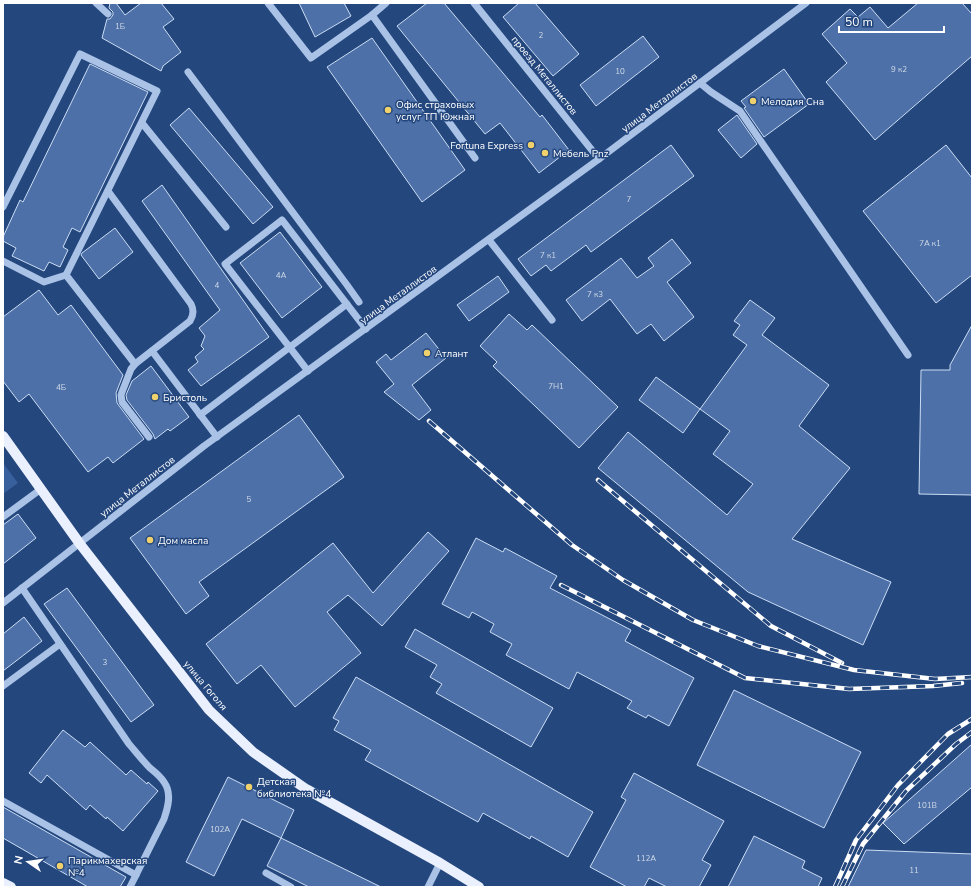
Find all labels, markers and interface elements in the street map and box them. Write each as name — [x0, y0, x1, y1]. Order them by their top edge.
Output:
scale bar — [839, 8, 944, 34]
text: 50 m — [845, 14, 873, 30]
house number: 1Б — [115, 21, 125, 32]
house number: 2 — [539, 30, 544, 41]
street label: проезд Металлистов — [508, 33, 581, 118]
house number: 9 к2 — [891, 64, 907, 75]
house number: 10 — [615, 66, 625, 77]
street label: улица Металлистов — [619, 69, 701, 136]
place label: Мелодия Сна — [761, 95, 824, 109]
marker: Мелодия Сна — [748, 96, 758, 106]
place label: Офис страховых услуг ТП Южная — [396, 98, 475, 124]
marker: Офис страховых услуг ТП Южная — [383, 105, 393, 115]
place label: Fortuna Express — [450, 139, 523, 153]
marker: Fortuna Express — [526, 140, 536, 150]
place label: Мебель Pnz — [553, 147, 609, 161]
marker: Мебель Pnz — [540, 148, 550, 158]
house number: 7 — [627, 194, 632, 205]
house number: 7А к1 — [919, 238, 941, 249]
house number: 7 к1 — [540, 250, 556, 261]
street label: улица Металлистов — [357, 262, 440, 327]
house number: 4А — [276, 270, 286, 281]
house number: 4 — [215, 280, 220, 291]
house number: 7 к3 — [587, 289, 603, 300]
place label: Атлант — [435, 347, 468, 361]
marker: Атлант — [422, 348, 432, 358]
house number: 7Н1 — [548, 381, 564, 392]
house number: 4Б — [56, 382, 66, 393]
place label: Бристоль — [163, 391, 207, 405]
marker: Бристоль — [150, 392, 160, 402]
street label: улица Металлистов — [97, 453, 179, 521]
house number: 5 — [247, 494, 252, 505]
place label: Дом масла — [158, 534, 208, 548]
marker: Дом масла — [145, 535, 155, 545]
house number: 3 — [103, 657, 108, 668]
street label: улица Гоголя — [180, 658, 230, 714]
place label: Детская библиотека №4 — [257, 775, 331, 801]
marker: Детская библиотека №4 — [244, 782, 254, 792]
house number: 101В — [917, 800, 937, 811]
house number: 102А — [210, 824, 230, 835]
north arrow — [8, 842, 48, 882]
house number: 112А — [636, 853, 656, 864]
text: N — [11, 854, 27, 866]
place label: Парикмахерская №4 — [68, 854, 147, 880]
marker: Парикмахерская №4 — [55, 861, 65, 871]
house number: 11 — [909, 865, 919, 876]

